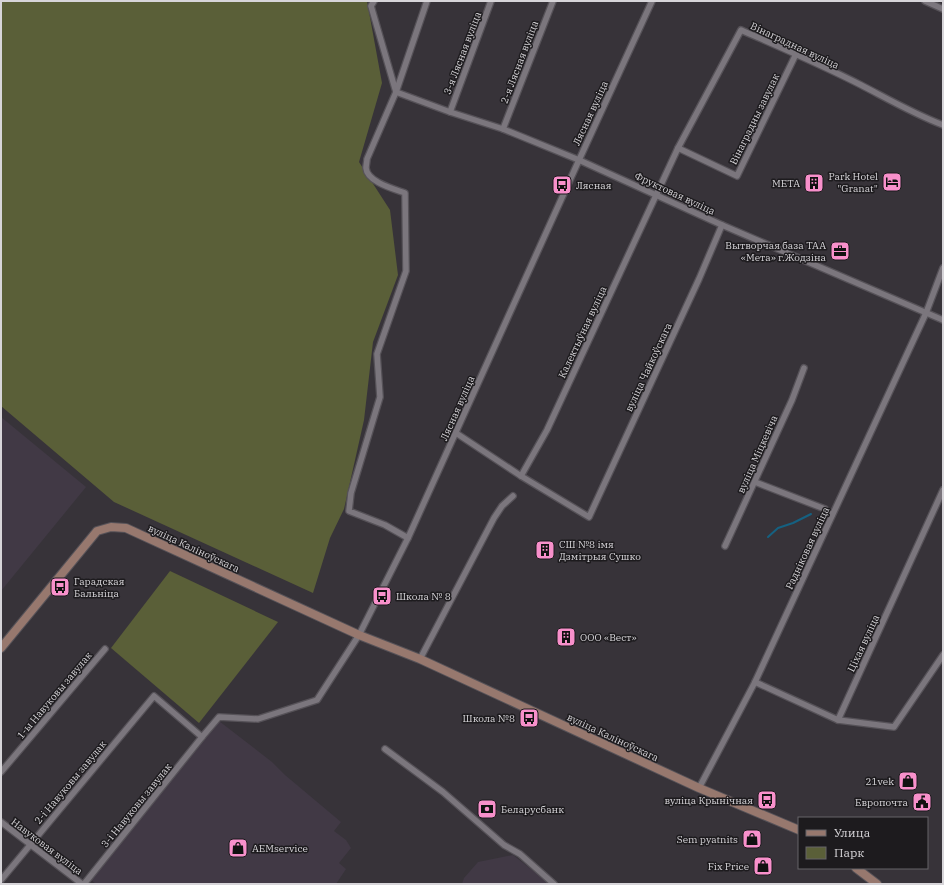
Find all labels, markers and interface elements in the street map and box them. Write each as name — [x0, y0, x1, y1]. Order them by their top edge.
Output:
street label: 3-я Лясная вуліца — [441, 9, 484, 96]
street label: 2-я Лясная вуліца — [498, 18, 541, 105]
street label: Вінаградная вуліца — [748, 19, 842, 72]
street label: Вінаградны завулак — [727, 71, 782, 167]
street label: Лясная вуліца — [570, 78, 611, 147]
street label: Фруктовая вуліца — [633, 169, 718, 218]
place label: Park Hotel "Granat" — [828, 170, 878, 195]
hotel icon: Park Hotel "Granat" — [881, 171, 903, 193]
building icon: МЕТА — [803, 172, 825, 194]
bus stop icon: Лясная — [551, 174, 573, 196]
place label: МЕТА — [772, 177, 800, 190]
place label: Лясная — [576, 179, 612, 192]
place label: Вытворчая база ТАА «Мета» г.Жодзіна — [725, 239, 827, 264]
office icon: Вытворчая база ТАА «Мета» г.Жодзіна — [829, 240, 851, 262]
street label: Калектыўная вуліца — [555, 284, 610, 380]
street label: вуліца Чайкоўскага — [622, 320, 675, 414]
street label: Лясная вуліца — [437, 373, 478, 443]
street label: вуліца Міцкевіча — [734, 413, 781, 495]
street label: Радніковая вуліца — [783, 504, 833, 592]
street label: вуліца Каліноўскага — [146, 522, 242, 576]
place label: СШ №8 імя Дзмітрыя Сушко — [559, 538, 641, 563]
building icon: СШ №8 імя Дзмітрыя Сушко — [534, 539, 556, 561]
place label: Гарадская Бальніца — [74, 575, 125, 600]
bus stop icon: Гарадская Бальніца — [49, 576, 71, 598]
bus stop icon: Школа № 8 — [371, 585, 393, 607]
place label: Школа № 8 — [396, 590, 451, 603]
street label: Ціхая вуліца — [845, 612, 883, 674]
building icon: ООО «Вест» — [555, 626, 577, 648]
place label: ООО «Вест» — [580, 631, 637, 644]
street label: 1-ы Навуковы завулак — [14, 649, 95, 742]
bus stop icon: Школа №8 — [518, 707, 540, 729]
street label: вуліца Каліноўскага — [565, 711, 661, 765]
place label: Школа №8 — [463, 712, 515, 725]
street label: 2-і Навуковы завулак — [32, 738, 109, 827]
street label: 3-і Навуковы завулак — [98, 760, 175, 850]
shop icon: 21vek — [897, 770, 919, 792]
place label: 21vek — [866, 775, 894, 788]
bus stop icon: вуліца Крынічная — [756, 789, 778, 811]
public building icon: Европочта — [911, 791, 933, 813]
place label: вуліца Крынічная — [665, 794, 753, 807]
place label: Европочта — [855, 796, 909, 809]
bank icon: Беларусбанк — [476, 798, 498, 820]
place label: Беларусбанк — [501, 803, 564, 816]
street label: Навуковая вуліца — [8, 815, 86, 878]
legend — [798, 817, 928, 869]
text: Улица — [834, 825, 871, 840]
shop icon: Sem pyatnits — [741, 828, 763, 850]
place label: Sem pyatnits — [677, 833, 738, 846]
shop icon: AEMservice — [227, 837, 249, 859]
place label: AEMservice — [252, 842, 308, 855]
text: Парк — [834, 845, 864, 860]
shop icon: Fix Price — [752, 855, 774, 877]
place label: Fix Price — [708, 860, 749, 873]

